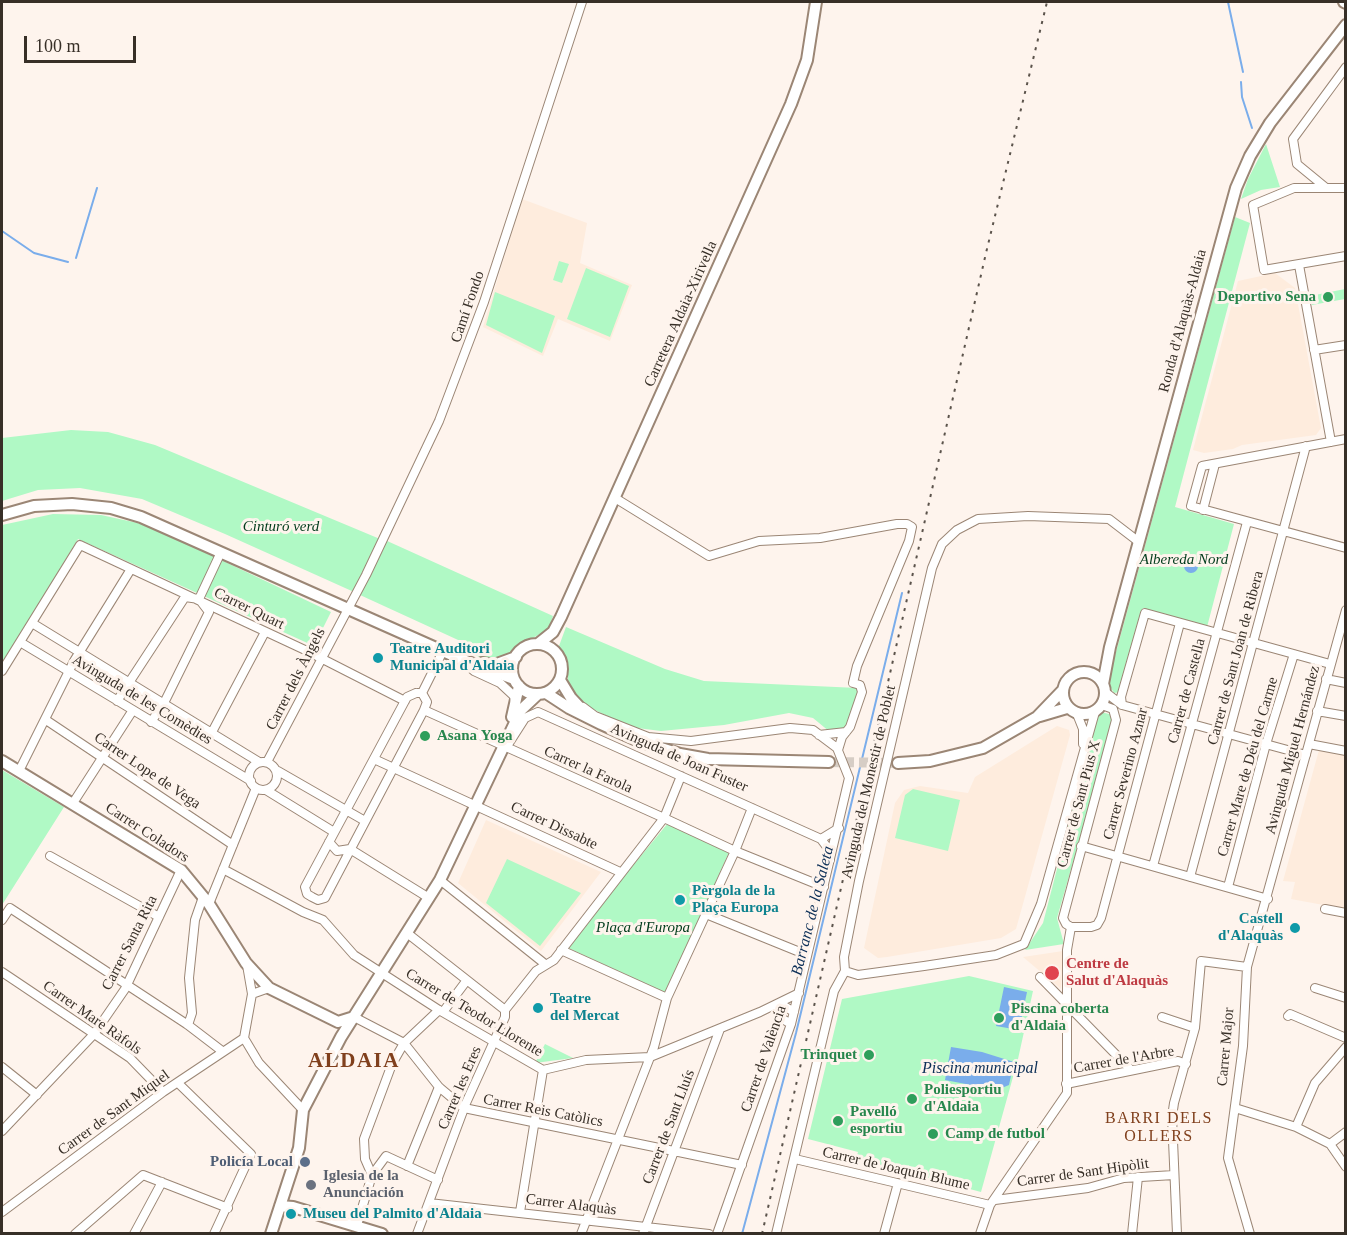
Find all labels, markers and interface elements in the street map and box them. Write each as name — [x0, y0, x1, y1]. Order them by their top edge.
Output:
scale bar — [27, 24, 140, 62]
text: 100 m — [35, 36, 81, 56]
street label: Carretera Aldaia-Xirivella — [641, 238, 721, 390]
street label: Ronda d'Alaquàs-Aldaia — [1155, 248, 1211, 394]
street label: Camí Fondo — [447, 269, 489, 345]
place label: Deportivo Sena — [1217, 288, 1316, 306]
marker: Deportivo Sena — [1321, 290, 1335, 304]
park label: Cinturó verd — [243, 518, 319, 536]
park label: Albereda Nord — [1140, 551, 1228, 569]
street label: Carrer de Sant Joan de Ribera — [1204, 569, 1268, 747]
street label: Carrer Quart — [211, 584, 287, 634]
street label: Carrer dels Àngels — [262, 625, 330, 733]
street label: Carrer de Castella — [1164, 636, 1210, 746]
place label: Teatre Auditori Municipal d'Aldaia — [390, 640, 515, 675]
street label: Avinguda de les Comèdies — [69, 651, 215, 749]
marker: Teatre Auditori Municipal d'Aldaia — [371, 651, 385, 665]
street label: Avinguda Miguel Hernández — [1262, 664, 1324, 836]
street label: Carrer Mare de Déu del Carme — [1214, 675, 1282, 859]
street label: Avinguda del Monestir de Poblet — [838, 684, 900, 880]
street label: Carrer Severino Aznar — [1100, 706, 1152, 842]
street label: Avinguda de Joan Fuster — [608, 720, 750, 796]
place label: Asana Yoga — [437, 727, 512, 745]
street label: Carrer Lope de Vega — [90, 729, 204, 813]
marker: Asana Yoga — [418, 729, 432, 743]
street label: Carrer de Sant Pius X — [1053, 738, 1105, 870]
street label: Carrer la Farola — [541, 742, 635, 798]
street label: Carrer Dissabte — [508, 798, 600, 854]
street label: Carrer Coladors — [102, 799, 192, 867]
water label: Barranc de la Saleta — [788, 844, 838, 978]
place label: Pèrgola de la Plaça Europa — [692, 882, 779, 917]
street label: Carrer Santa Rita — [98, 893, 162, 993]
marker: Pèrgola de la Plaça Europa — [673, 893, 687, 907]
place label: Castell d'Alaquàs — [1218, 910, 1283, 945]
park label: Plaça d'Europa — [596, 919, 690, 937]
marker: Castell d'Alaquàs — [1288, 921, 1302, 935]
place label: Centre de Salut d'Alaquàs — [1066, 955, 1168, 990]
marker: Centre de Salut d'Alaquàs — [1043, 964, 1061, 982]
street label: Carrer de Teodor Llorente — [402, 965, 546, 1061]
street label: Carrer Mare Ràfols — [39, 977, 145, 1059]
place label: Teatre del Mercat — [550, 990, 619, 1025]
place label: Piscina coberta d'Aldaia — [1011, 1000, 1109, 1035]
marker: Teatre del Mercat — [531, 1001, 545, 1015]
street label: Carrer de València — [737, 1003, 791, 1115]
street label: Carrer Major — [1214, 1007, 1238, 1087]
marker: Piscina coberta d'Aldaia — [992, 1011, 1006, 1025]
street label: Carrer de l'Arbre — [1072, 1042, 1176, 1078]
street label: Carrer les Eres — [434, 1043, 486, 1133]
place label: Trinquet — [801, 1046, 857, 1064]
marker: Trinquet — [862, 1048, 876, 1062]
district label: ALDAIA — [308, 1049, 400, 1075]
water label: Piscina municipal — [922, 1059, 1038, 1079]
street label: Carrer de Sant Miquel — [55, 1066, 173, 1160]
street label: Carrer de Sant Lluís — [639, 1067, 699, 1187]
place label: Poliesportiu d'Aldaia — [924, 1081, 1001, 1116]
street label: Carrer Reis Catòlics — [482, 1091, 604, 1131]
marker: Poliesportiu d'Aldaia — [905, 1092, 919, 1106]
place label: Pavelló esportiu — [850, 1103, 902, 1138]
district label: BARRI DELS OLLERS — [1105, 1109, 1213, 1147]
marker: Pavelló esportiu — [831, 1114, 845, 1128]
place label: Camp de futbol — [945, 1125, 1045, 1143]
marker: Camp de futbol — [926, 1127, 940, 1141]
street label: Carrer de Joaquín Blume — [821, 1143, 971, 1195]
place label: Policía Local — [210, 1153, 293, 1171]
marker: Policía Local — [298, 1155, 312, 1169]
street label: Carrer de Sant Hipòlit — [1016, 1155, 1150, 1191]
place label: Iglesia de la Anunciación — [323, 1167, 404, 1202]
marker: Iglesia de la Anunciación — [304, 1178, 318, 1192]
street label: Carrer Alaquàs — [525, 1191, 617, 1219]
place label: Museu del Palmito d'Aldaia — [303, 1205, 482, 1223]
marker: Museu del Palmito d'Aldaia — [284, 1207, 298, 1221]

